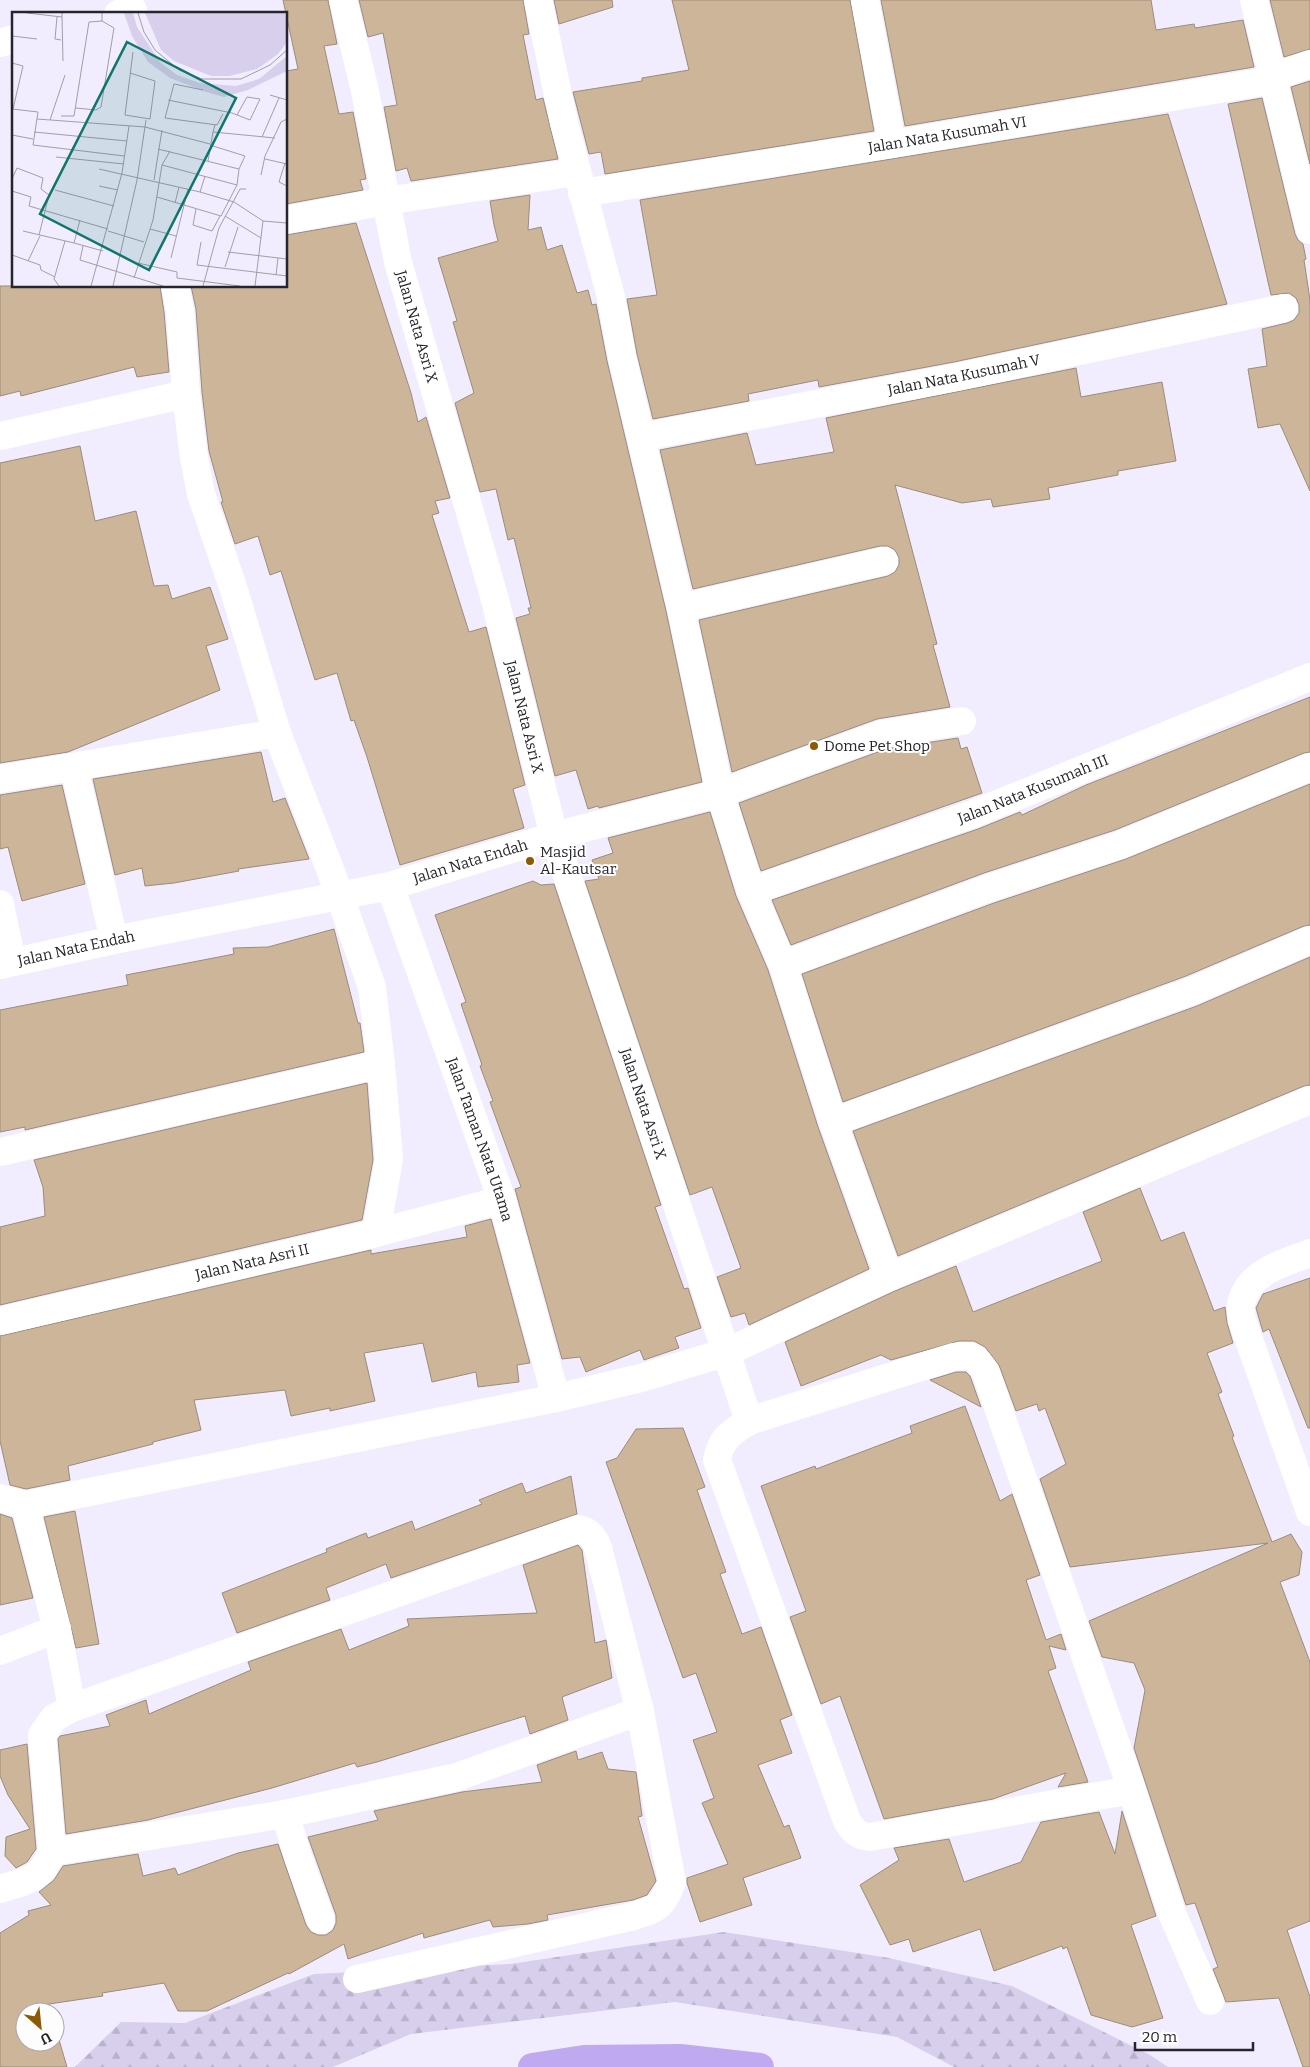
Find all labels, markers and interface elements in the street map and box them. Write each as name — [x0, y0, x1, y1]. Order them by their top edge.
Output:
inset map — [12, 12, 288, 288]
street label: Jalan Nata Kusumah VI — [866, 113, 1028, 157]
street label: Jalan Nata Asri X — [392, 267, 441, 385]
street label: Jalan Nata Kusumah V — [885, 351, 1043, 399]
street label: Jalan Nata Asri X — [501, 658, 547, 776]
place label: Dome Pet Shop — [824, 737, 930, 755]
marker: Dome Pet Shop — [808, 740, 820, 752]
street label: Jalan Nata Kusumah III — [955, 751, 1111, 828]
street label: Jalan Nata Endah — [410, 835, 531, 888]
place label: Masjid Al-Kautsar — [540, 843, 617, 878]
marker: Masjid Al-Kautsar — [524, 855, 536, 867]
street label: Jalan Nata Endah — [15, 927, 137, 970]
street label: Jalan Nata Asri X — [616, 1045, 670, 1162]
street label: Jalan Taman Nata Utama — [443, 1054, 516, 1223]
street label: Jalan Nata Asri II — [193, 1240, 311, 1284]
north arrow — [15, 2002, 65, 2052]
scale bar — [1135, 2020, 1252, 2052]
text: U — [37, 2028, 54, 2048]
text: 20 m — [1142, 2028, 1178, 2046]

